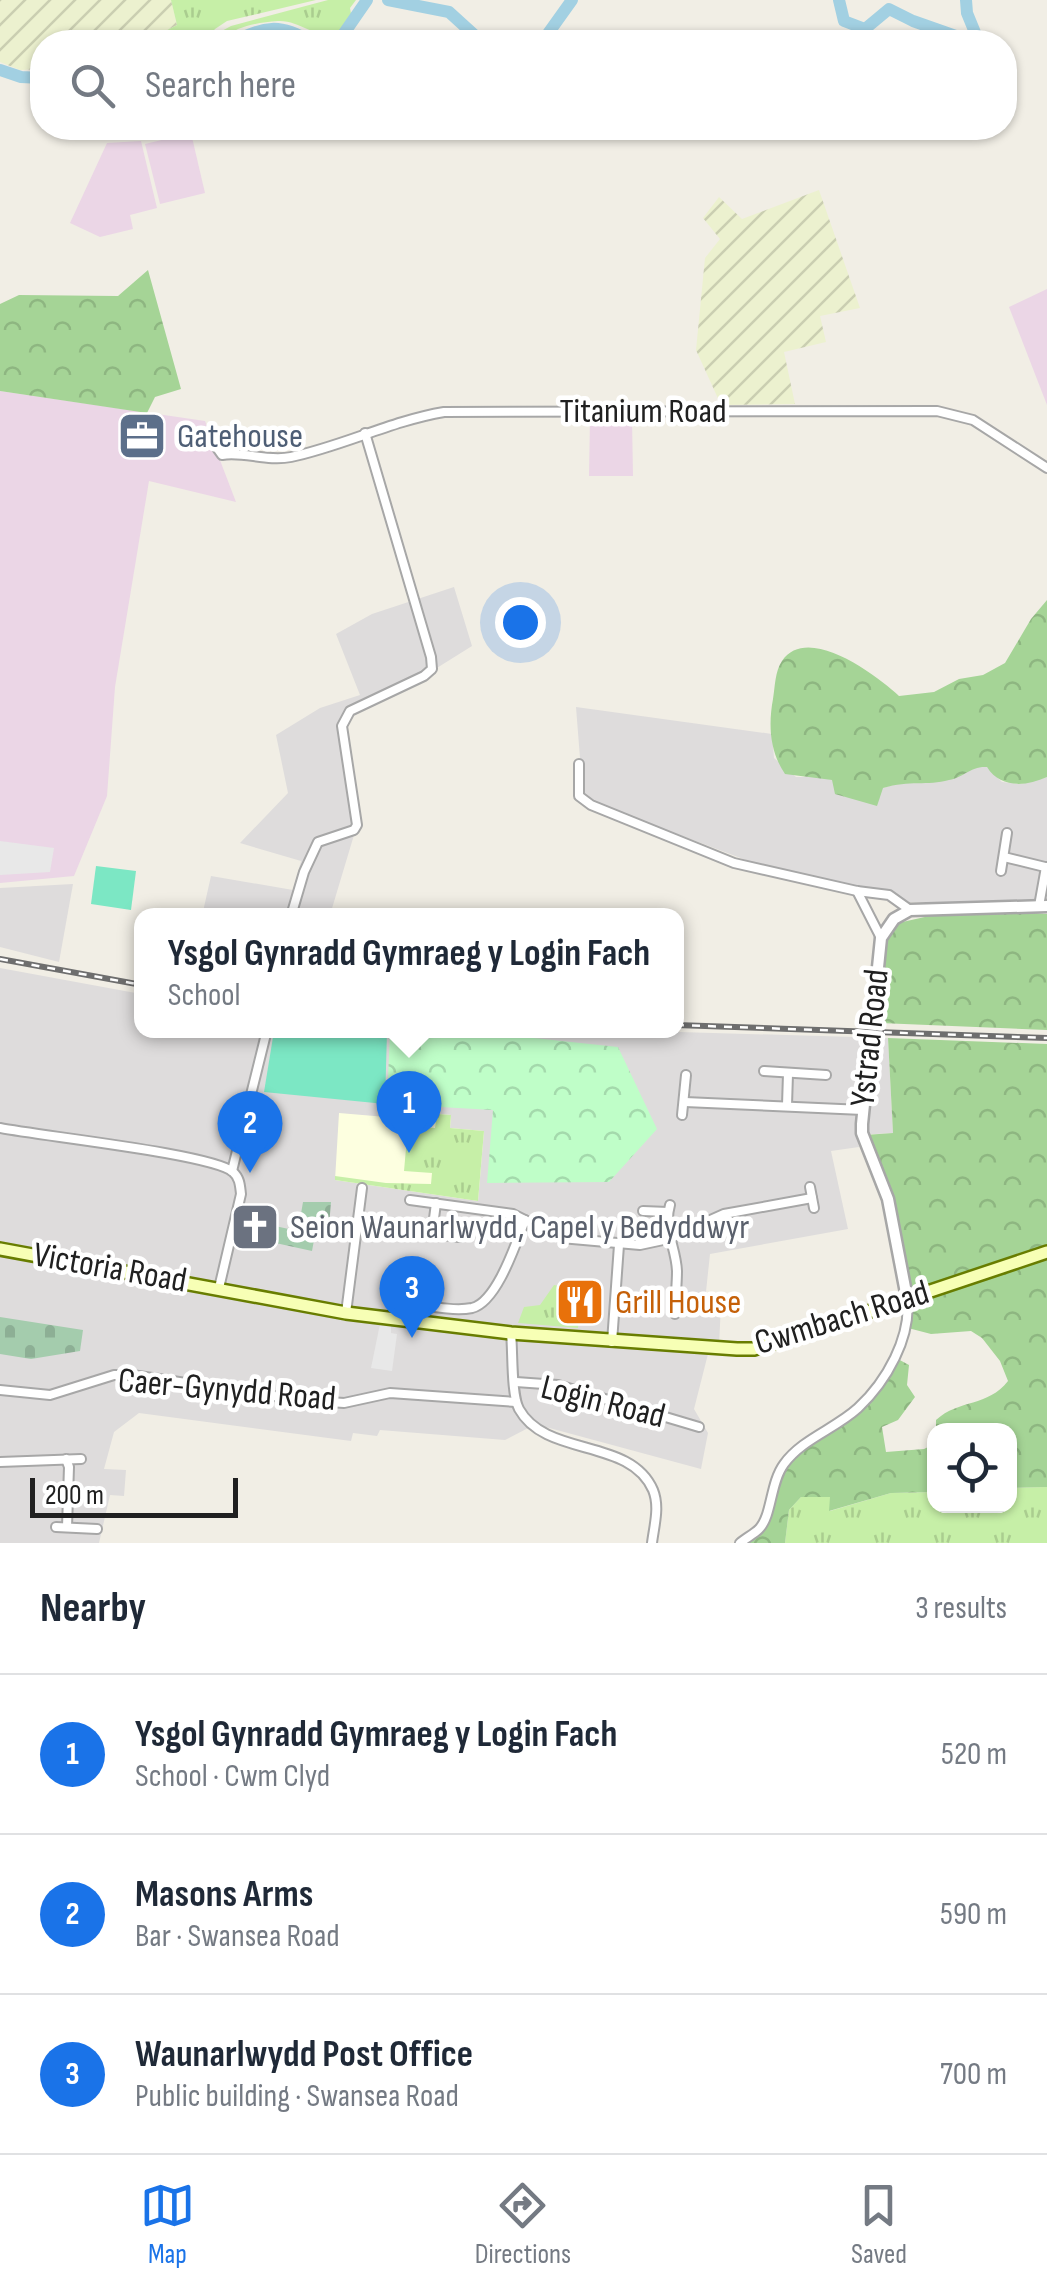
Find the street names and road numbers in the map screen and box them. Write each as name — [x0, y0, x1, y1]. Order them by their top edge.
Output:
street label: Titanium Road — [559, 390, 727, 433]
street label: Ystrad Road — [841, 967, 899, 1109]
street label: Victoria Road — [30, 1233, 190, 1303]
street label: Cwmbach Road — [750, 1271, 934, 1365]
street label: Caer-Gynydd Road — [116, 1359, 338, 1421]
street label: Login Road — [537, 1366, 669, 1438]

